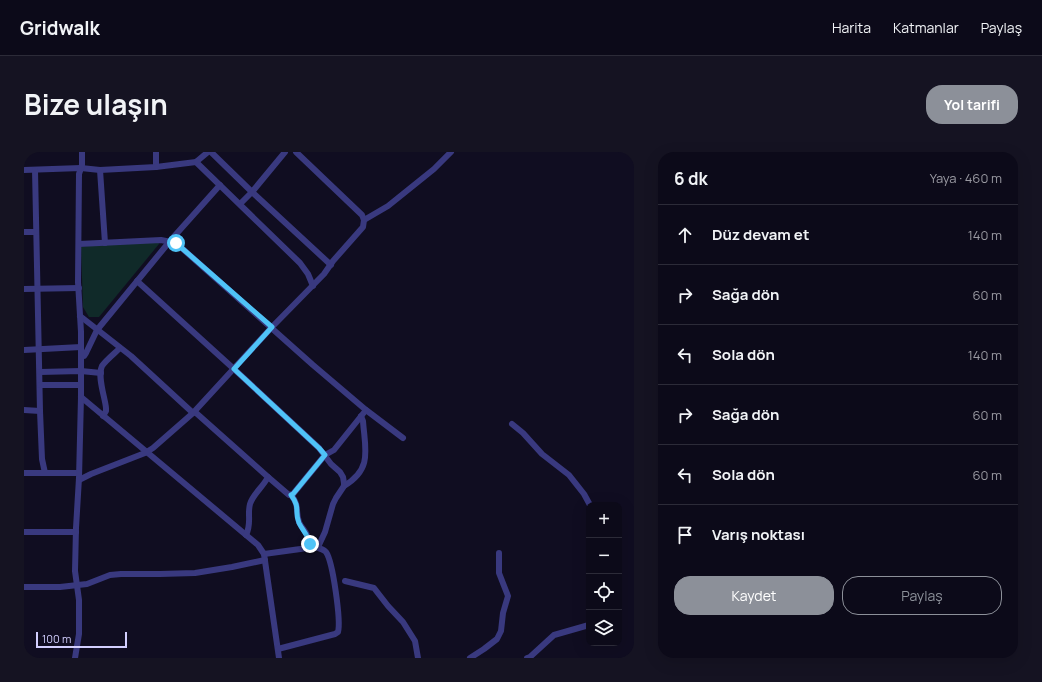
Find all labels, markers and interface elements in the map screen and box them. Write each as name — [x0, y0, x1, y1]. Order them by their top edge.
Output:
text: Gridwalk — [20, 15, 100, 41]
text: Harita — [832, 18, 871, 37]
text: Katmanlar — [893, 18, 959, 37]
text: Paylaş — [981, 18, 1022, 37]
text: Bize ulaşın — [24, 85, 168, 123]
button: Yol tarifi — [926, 85, 1018, 124]
text: 6 dk — [674, 167, 708, 190]
text: Yaya · 460 m — [930, 169, 1002, 187]
icon: ahead — [674, 224, 696, 246]
text: Düz devam et — [712, 224, 809, 245]
text: 140 m — [968, 226, 1002, 244]
route start — [167, 234, 185, 252]
icon: right — [674, 284, 696, 306]
text: Sağa dön — [712, 284, 779, 305]
text: 60 m — [972, 286, 1002, 304]
icon: left — [674, 344, 696, 366]
text: Sola dön — [712, 344, 775, 365]
text: 140 m — [968, 346, 1002, 364]
icon: right — [674, 404, 696, 426]
text: Sağa dön — [712, 404, 779, 425]
text: 60 m — [972, 406, 1002, 424]
icon: left — [674, 464, 696, 486]
text: Sola dön — [712, 464, 775, 485]
text: 60 m — [972, 466, 1002, 484]
map controls — [586, 502, 622, 646]
button: + — [586, 502, 622, 538]
icon: arrive — [674, 524, 696, 546]
text: Varış noktası — [712, 524, 805, 545]
route end — [301, 535, 319, 553]
button: − — [586, 538, 622, 574]
button: locate — [586, 574, 622, 610]
button: Kaydet — [674, 576, 834, 615]
button: Paylaş — [842, 576, 1002, 615]
button: layers — [586, 610, 622, 646]
scale bar — [36, 630, 127, 649]
text: 100 m — [42, 631, 71, 646]

